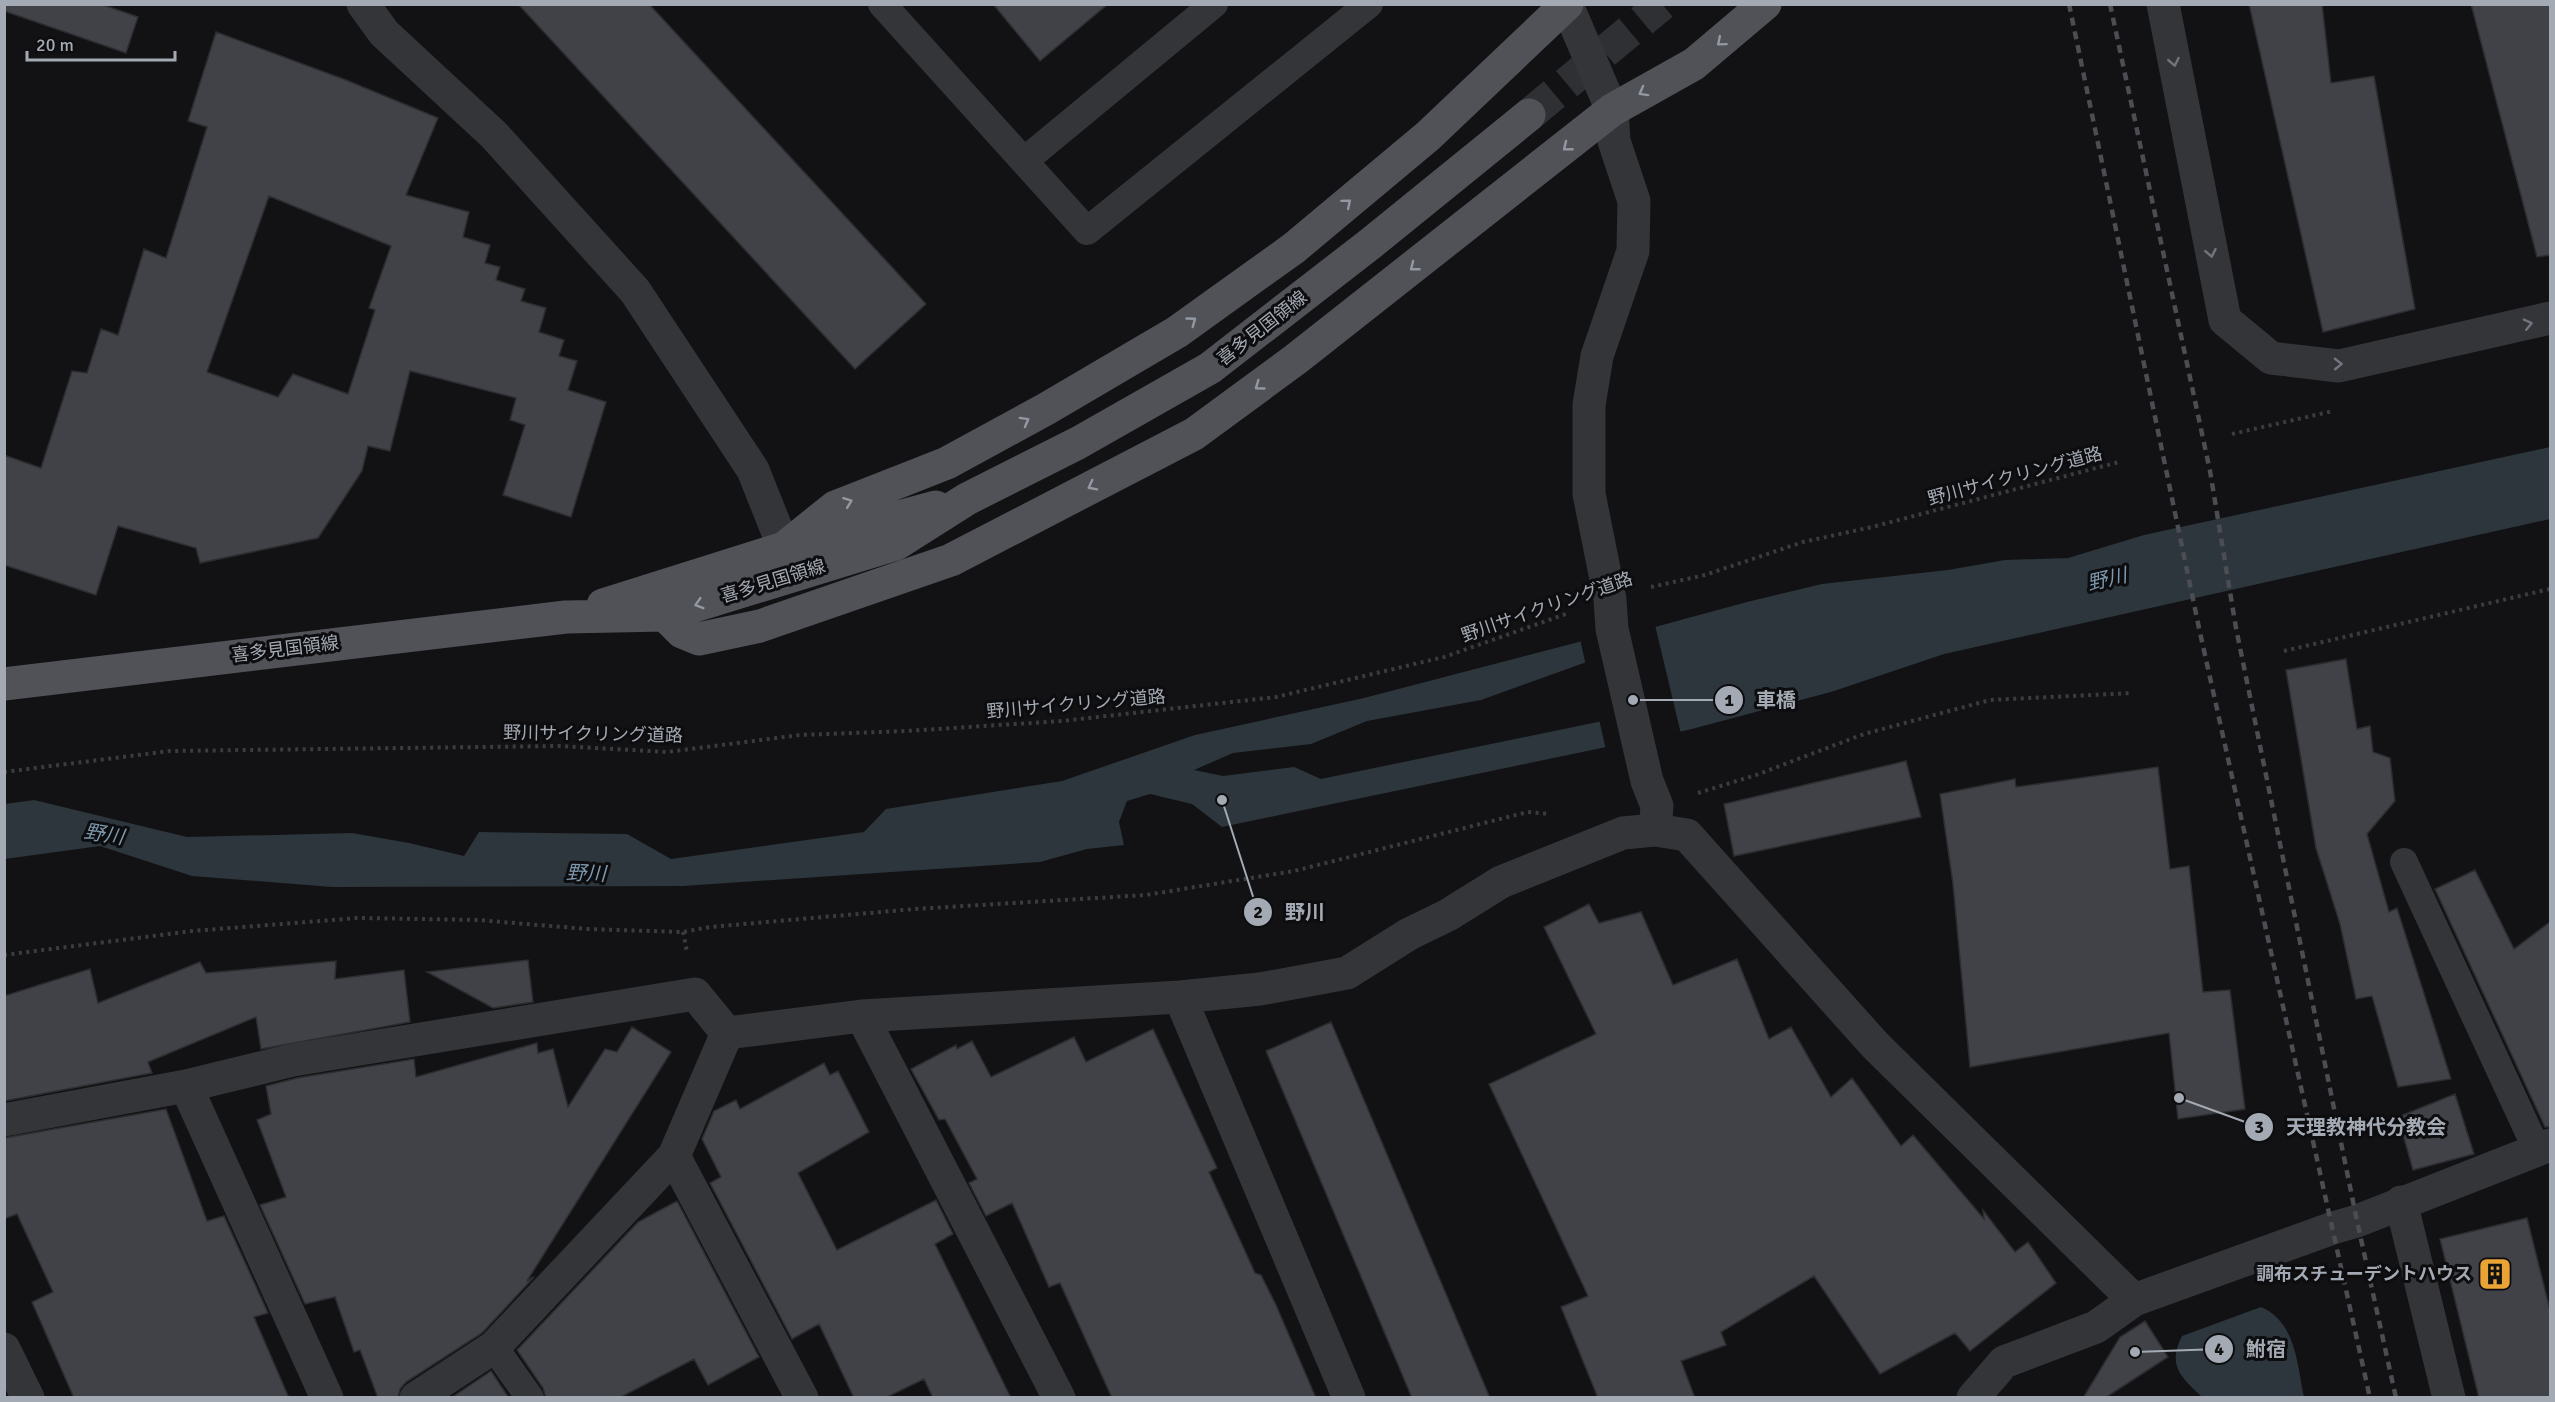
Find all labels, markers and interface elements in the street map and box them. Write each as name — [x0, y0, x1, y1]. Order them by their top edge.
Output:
scale bar — [27, 24, 176, 62]
text: 20 m — [36, 34, 74, 56]
one-way arrow — [1717, 34, 1728, 45]
one-way arrow — [2167, 57, 2180, 67]
one-way arrow — [1639, 85, 1649, 97]
one-way arrow — [1563, 139, 1574, 150]
one-way arrow — [1340, 200, 1351, 211]
one-way arrow — [2204, 248, 2217, 258]
one-way arrow — [1409, 260, 1420, 271]
street label: 喜多見国領線 — [1213, 286, 1311, 370]
one-way arrow — [1186, 317, 1197, 328]
one-way arrow — [2523, 318, 2533, 331]
one-way arrow — [2333, 358, 2342, 370]
one-way arrow — [1255, 379, 1266, 390]
one-way arrow — [1019, 417, 1029, 428]
street label: 野川サイクリング道路 — [1925, 442, 2105, 510]
one-way arrow — [1088, 479, 1099, 491]
one-way arrow — [842, 497, 853, 509]
street label: 喜多見国領線 — [718, 555, 828, 607]
water label: 野川 — [2085, 562, 2131, 596]
street label: 野川サイクリング道路 — [1458, 567, 1636, 647]
one-way arrow — [694, 597, 705, 609]
street label: 喜多見国領線 — [230, 632, 340, 666]
callout: 車橋 — [1714, 681, 1808, 719]
street label: 野川サイクリング道路 — [986, 685, 1166, 723]
text: 車橋 — [1756, 688, 1796, 713]
text: 1 — [1724, 689, 1734, 711]
street label: 野川サイクリング道路 — [503, 721, 683, 747]
water label: 野川 — [82, 819, 128, 850]
water label: 野川 — [566, 860, 608, 887]
callout: 野川 — [1243, 893, 1337, 931]
text: 野川 — [1285, 900, 1325, 925]
text: 2 — [1253, 901, 1263, 923]
callout: 天理教神代分教会 — [2244, 1108, 2458, 1146]
text: 天理教神代分教会 — [2286, 1115, 2446, 1140]
text: 3 — [2254, 1116, 2264, 1138]
building icon: 調布スチューデントハウス — [2477, 1256, 2513, 1292]
place label: 調布スチューデントハウス — [2256, 1263, 2472, 1285]
callout: 鮒宿 — [2204, 1330, 2298, 1368]
text: 鮒宿 — [2246, 1337, 2286, 1362]
text: 4 — [2214, 1338, 2224, 1360]

